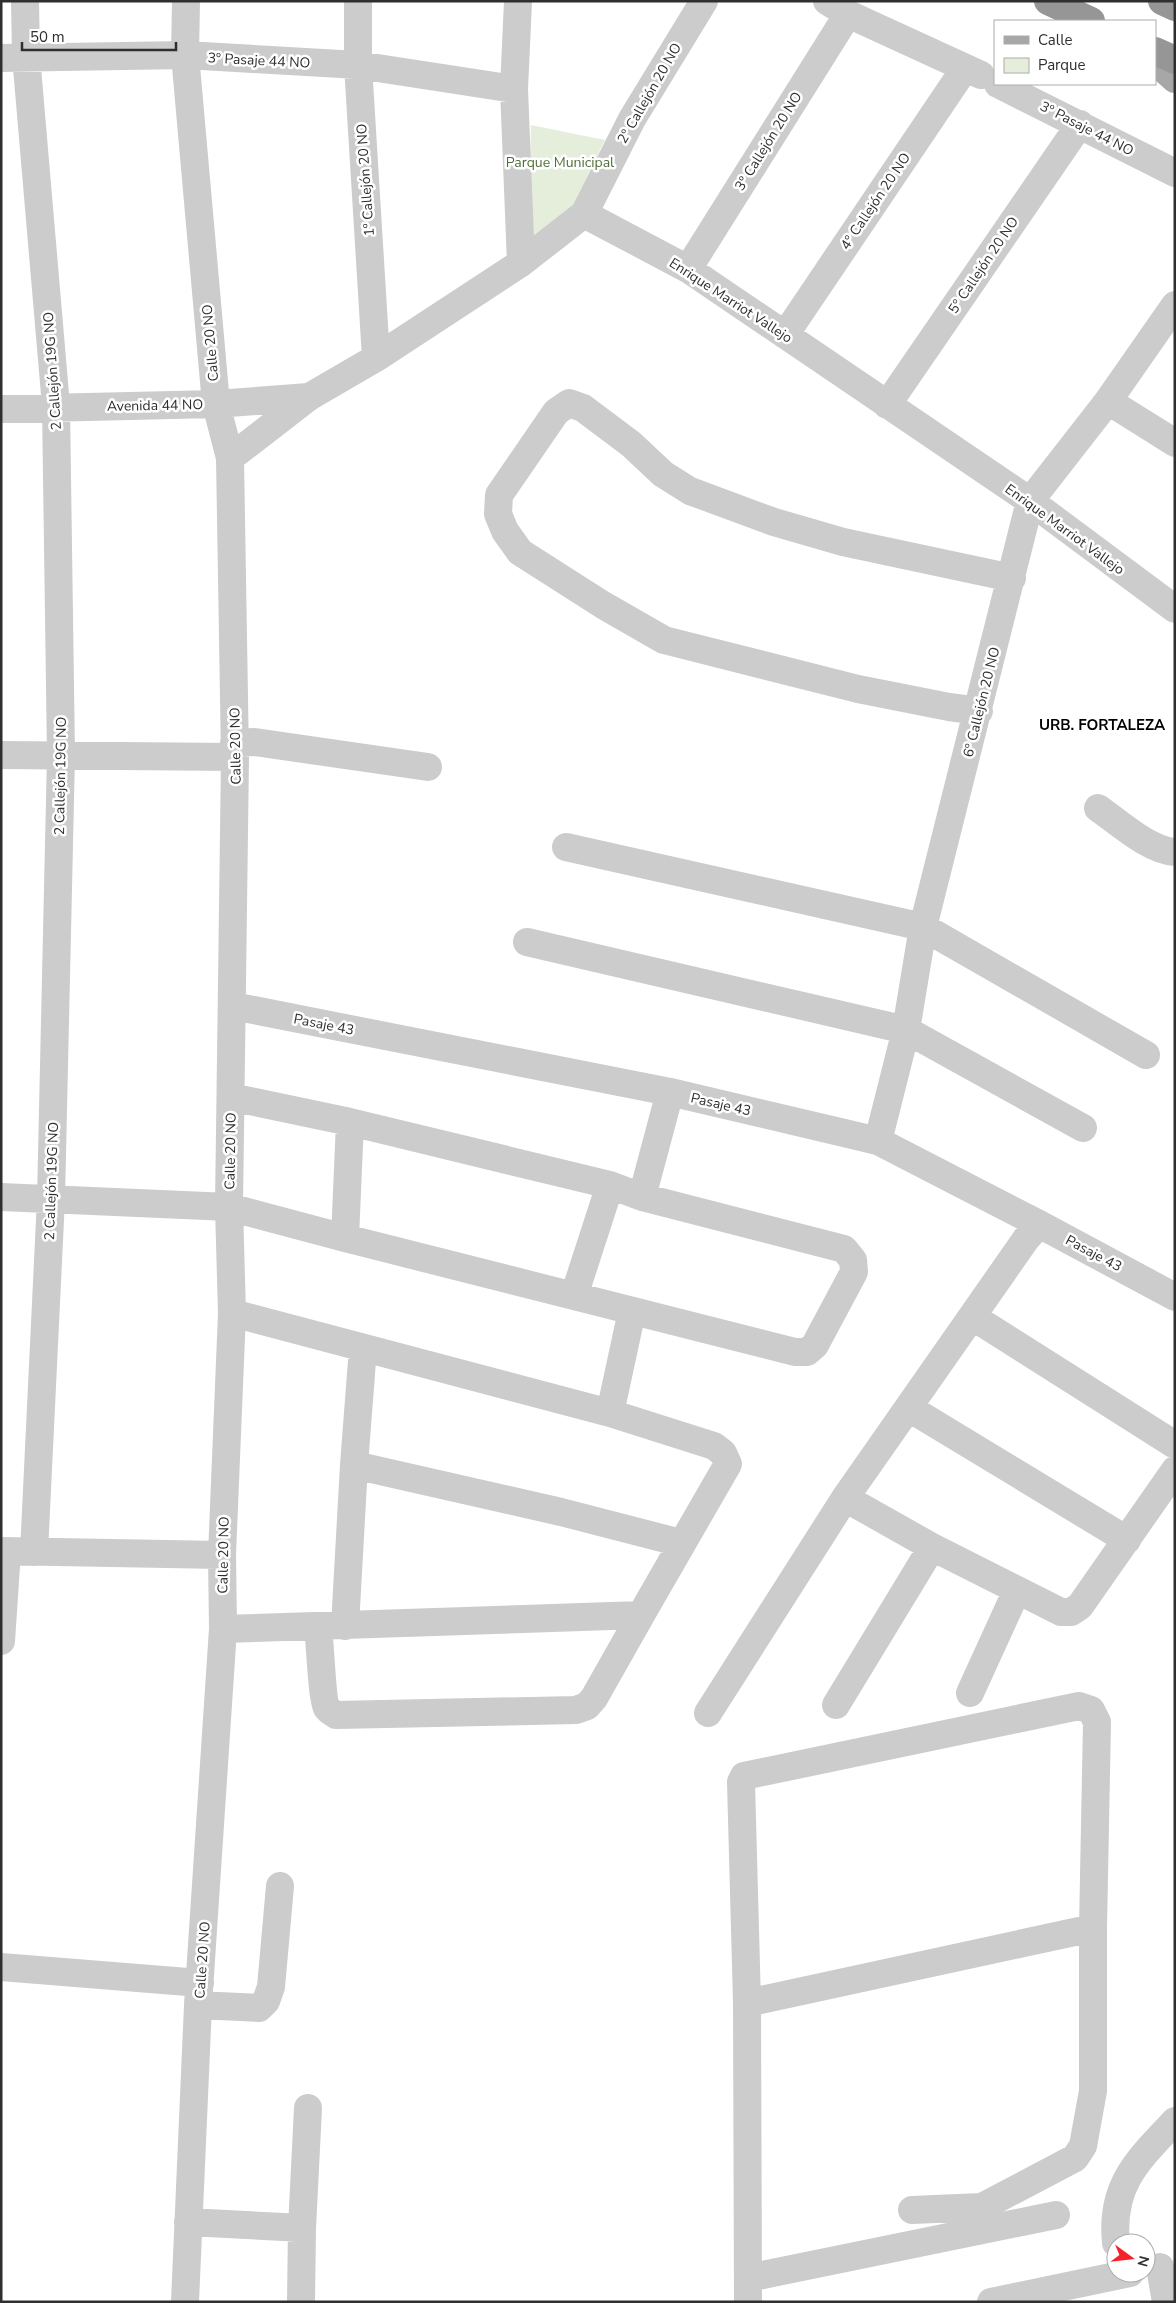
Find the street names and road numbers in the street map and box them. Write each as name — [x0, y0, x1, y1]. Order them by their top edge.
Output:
street label: 2º Callejón 20 NO — [613, 40, 686, 147]
street label: 3º Pasaje 44 NO — [207, 48, 311, 73]
street label: 3º Callejón 20 NO — [730, 88, 806, 194]
street label: 3º Pasaje 44 NO — [1037, 97, 1137, 160]
street label: 1º Callejón 20 NO — [352, 123, 379, 237]
street label: 4º Callejón 20 NO — [836, 149, 915, 253]
street label: 5º Callejón 20 NO — [944, 213, 1023, 317]
street label: Enrique Marriot Vallejo — [665, 253, 796, 348]
street label: Calle 20 NO — [198, 304, 223, 382]
street label: 2 Callejón 19G NO — [39, 311, 66, 431]
street label: Avenida 44 NO — [107, 395, 203, 416]
street label: Enrique Marriot Vallejo — [1001, 480, 1128, 579]
street label: 6º Callejón 20 NO — [959, 645, 1004, 759]
street label: Calle 20 NO — [225, 707, 246, 785]
street label: 2 Callejón 19G NO — [50, 717, 71, 835]
street label: Pasaje 43 — [292, 1009, 356, 1040]
street label: Pasaje 43 — [689, 1088, 753, 1121]
street label: Calle 20 NO — [220, 1112, 241, 1190]
street label: 2 Callejón 19G NO — [40, 1121, 63, 1241]
street label: Pasaje 43 — [1062, 1231, 1125, 1276]
street label: Calle 20 NO — [213, 1516, 234, 1594]
street label: Calle 20 NO — [190, 1921, 215, 1999]

